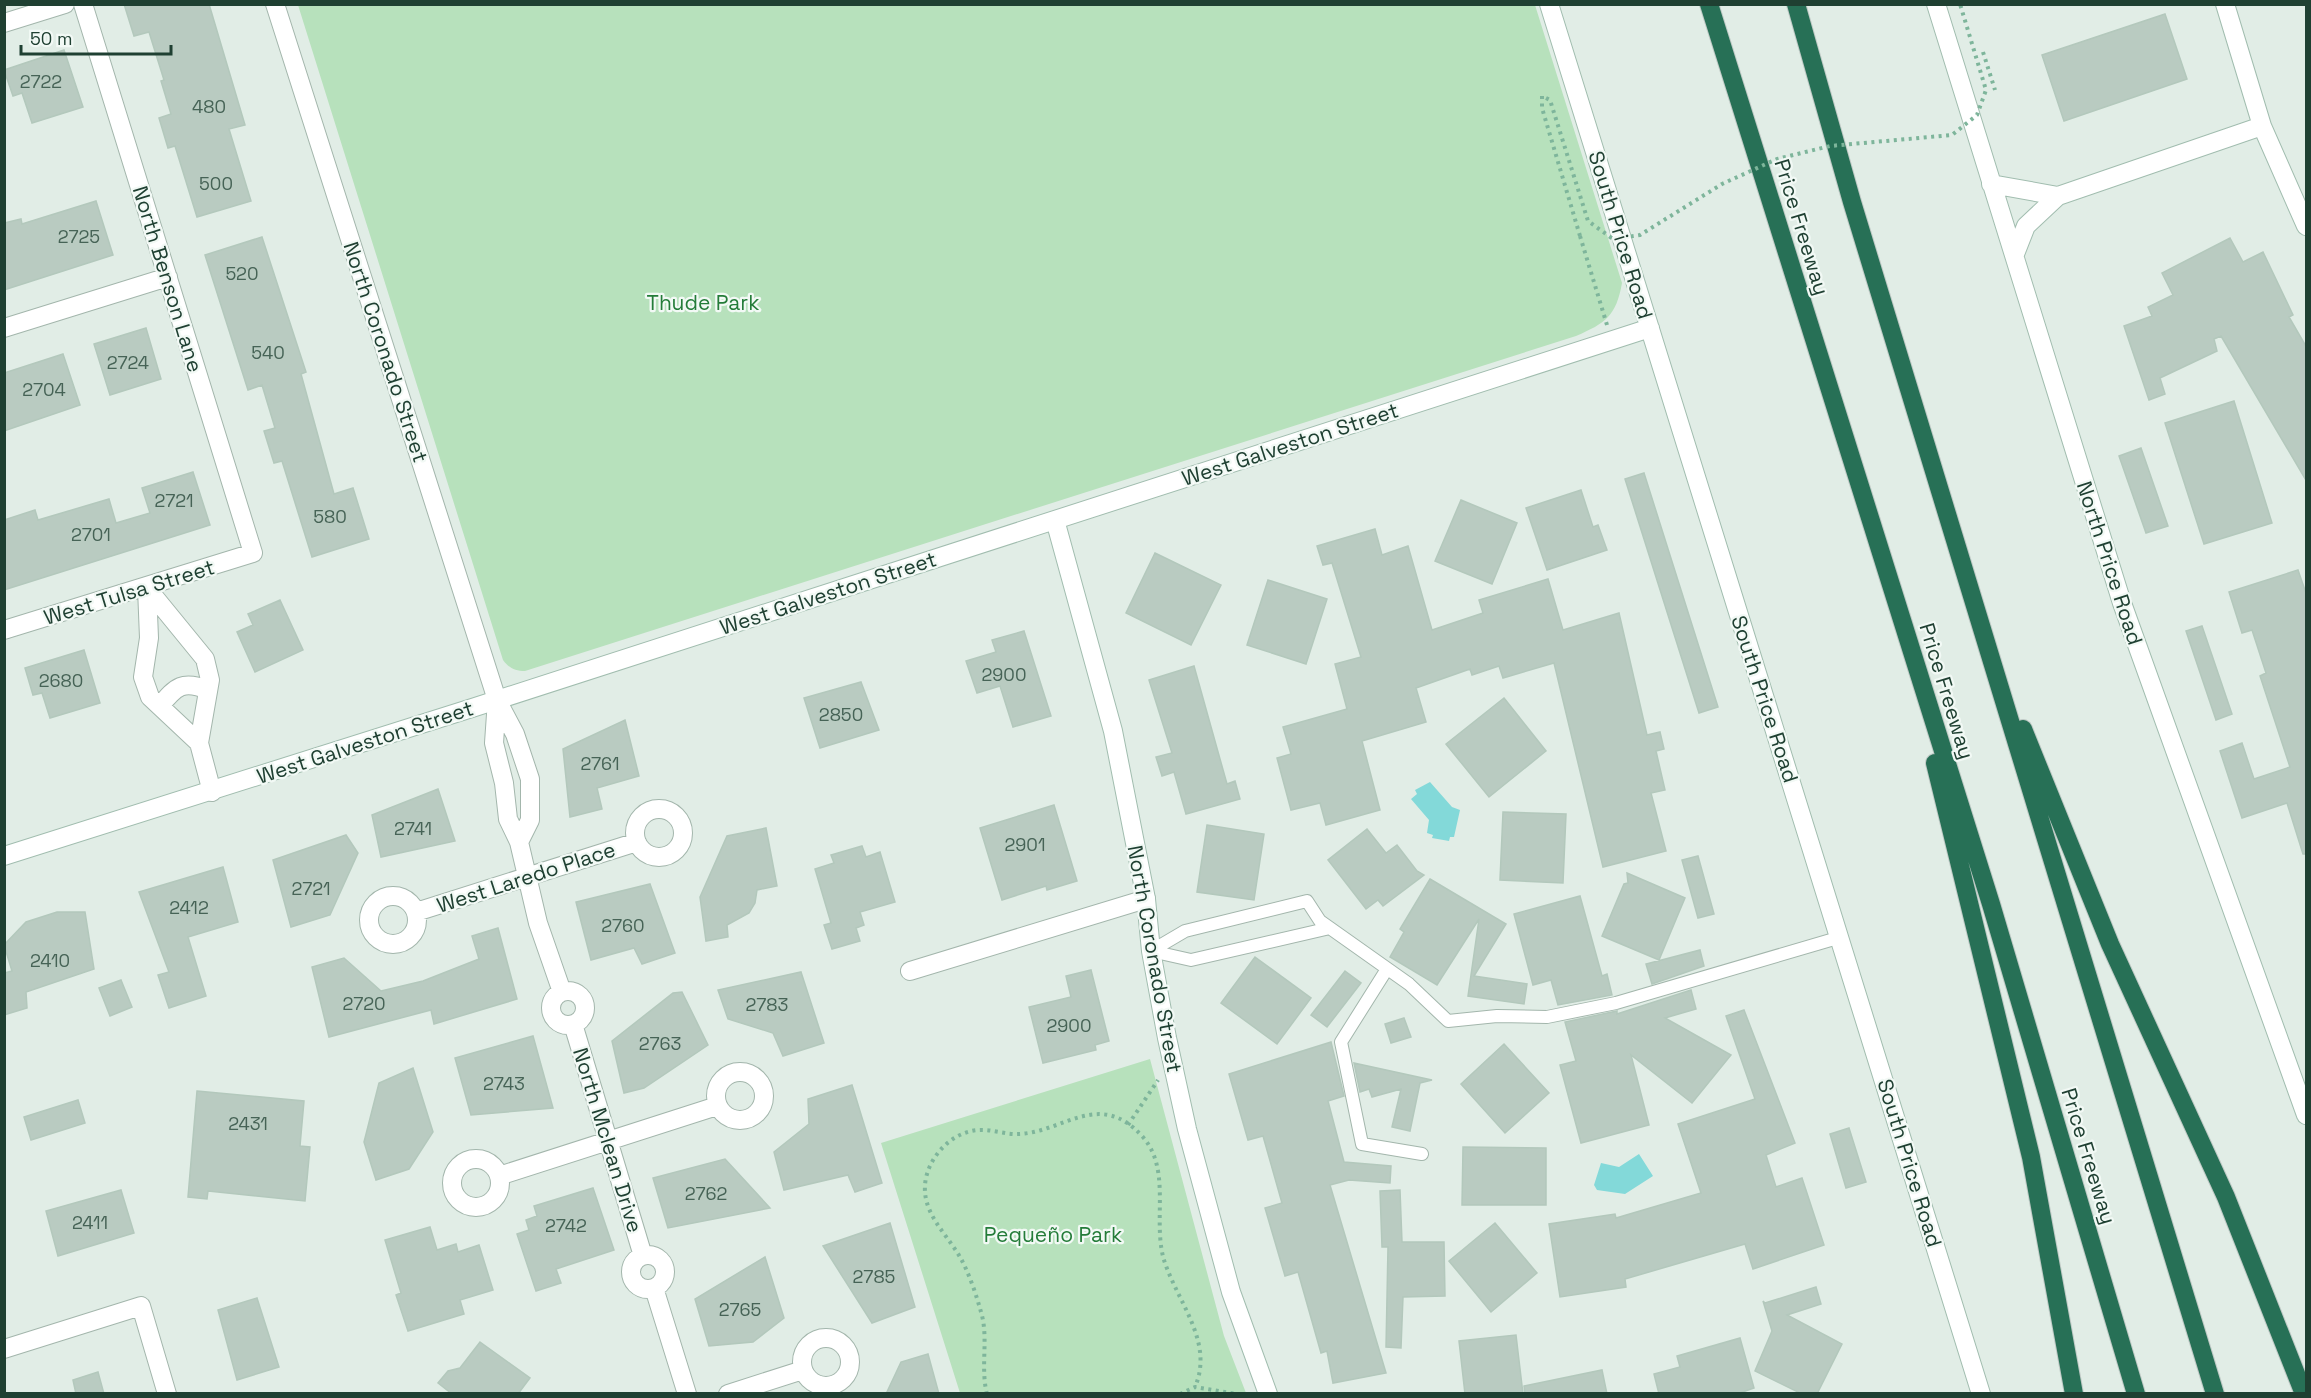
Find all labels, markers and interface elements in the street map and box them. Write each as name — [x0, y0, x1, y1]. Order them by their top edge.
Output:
scale bar — [21, 18, 171, 56]
text: 50 m — [30, 27, 72, 50]
house number: 2722 — [20, 70, 62, 93]
house number: 480 — [192, 95, 226, 118]
street label: South Price Road — [1583, 148, 1659, 322]
street label: Price Freeway — [1768, 156, 1836, 298]
house number: 500 — [199, 172, 233, 195]
street label: North Benson Lane — [127, 183, 209, 375]
house number: 2725 — [58, 225, 100, 248]
street label: North Coronado Street — [338, 238, 434, 466]
house number: 520 — [225, 262, 259, 285]
park label: Thude Park — [647, 289, 759, 316]
house number: 540 — [251, 341, 285, 364]
house number: 2724 — [107, 351, 149, 374]
house number: 2704 — [22, 378, 66, 401]
street label: West Galveston Street — [1178, 396, 1402, 492]
street label: North Price Road — [2071, 478, 2149, 648]
house number: 2721 — [154, 489, 194, 512]
house number: 580 — [313, 505, 347, 528]
house number: 2701 — [71, 523, 111, 546]
street label: West Galveston Street — [716, 545, 940, 641]
street label: West Tulsa Street — [40, 553, 218, 631]
street label: South Price Road — [1725, 612, 1805, 786]
street label: Price Freeway — [1913, 620, 1981, 762]
house number: 2900 — [982, 663, 1026, 686]
house number: 2680 — [39, 669, 83, 692]
street label: West Galveston Street — [253, 694, 477, 790]
house number: 2850 — [819, 703, 863, 726]
house number: 2761 — [580, 752, 620, 775]
house number: 2741 — [394, 817, 432, 840]
house number: 2901 — [1005, 833, 1045, 856]
street label: West Laredo Place — [433, 835, 619, 919]
street label: North Coronado Street — [1122, 843, 1188, 1075]
house number: 2721 — [291, 877, 331, 900]
house number: 2412 — [169, 896, 209, 919]
house number: 2760 — [601, 914, 645, 937]
house number: 2410 — [30, 949, 70, 972]
house number: 2720 — [342, 992, 386, 1015]
house number: 2783 — [746, 993, 788, 1016]
house number: 2900 — [1047, 1014, 1091, 1037]
house number: 2763 — [639, 1032, 681, 1055]
street label: North Mclean Drive — [567, 1044, 649, 1236]
house number: 2743 — [483, 1072, 525, 1095]
street label: South Price Road — [1872, 1076, 1948, 1250]
street label: Price Freeway — [2055, 1085, 2123, 1227]
house number: 2431 — [228, 1112, 268, 1135]
house number: 2762 — [685, 1182, 727, 1205]
house number: 2411 — [72, 1211, 108, 1234]
house number: 2742 — [545, 1214, 587, 1237]
park label: Pequeño Park — [984, 1221, 1122, 1248]
house number: 2785 — [853, 1265, 895, 1288]
house number: 2765 — [719, 1298, 761, 1321]

